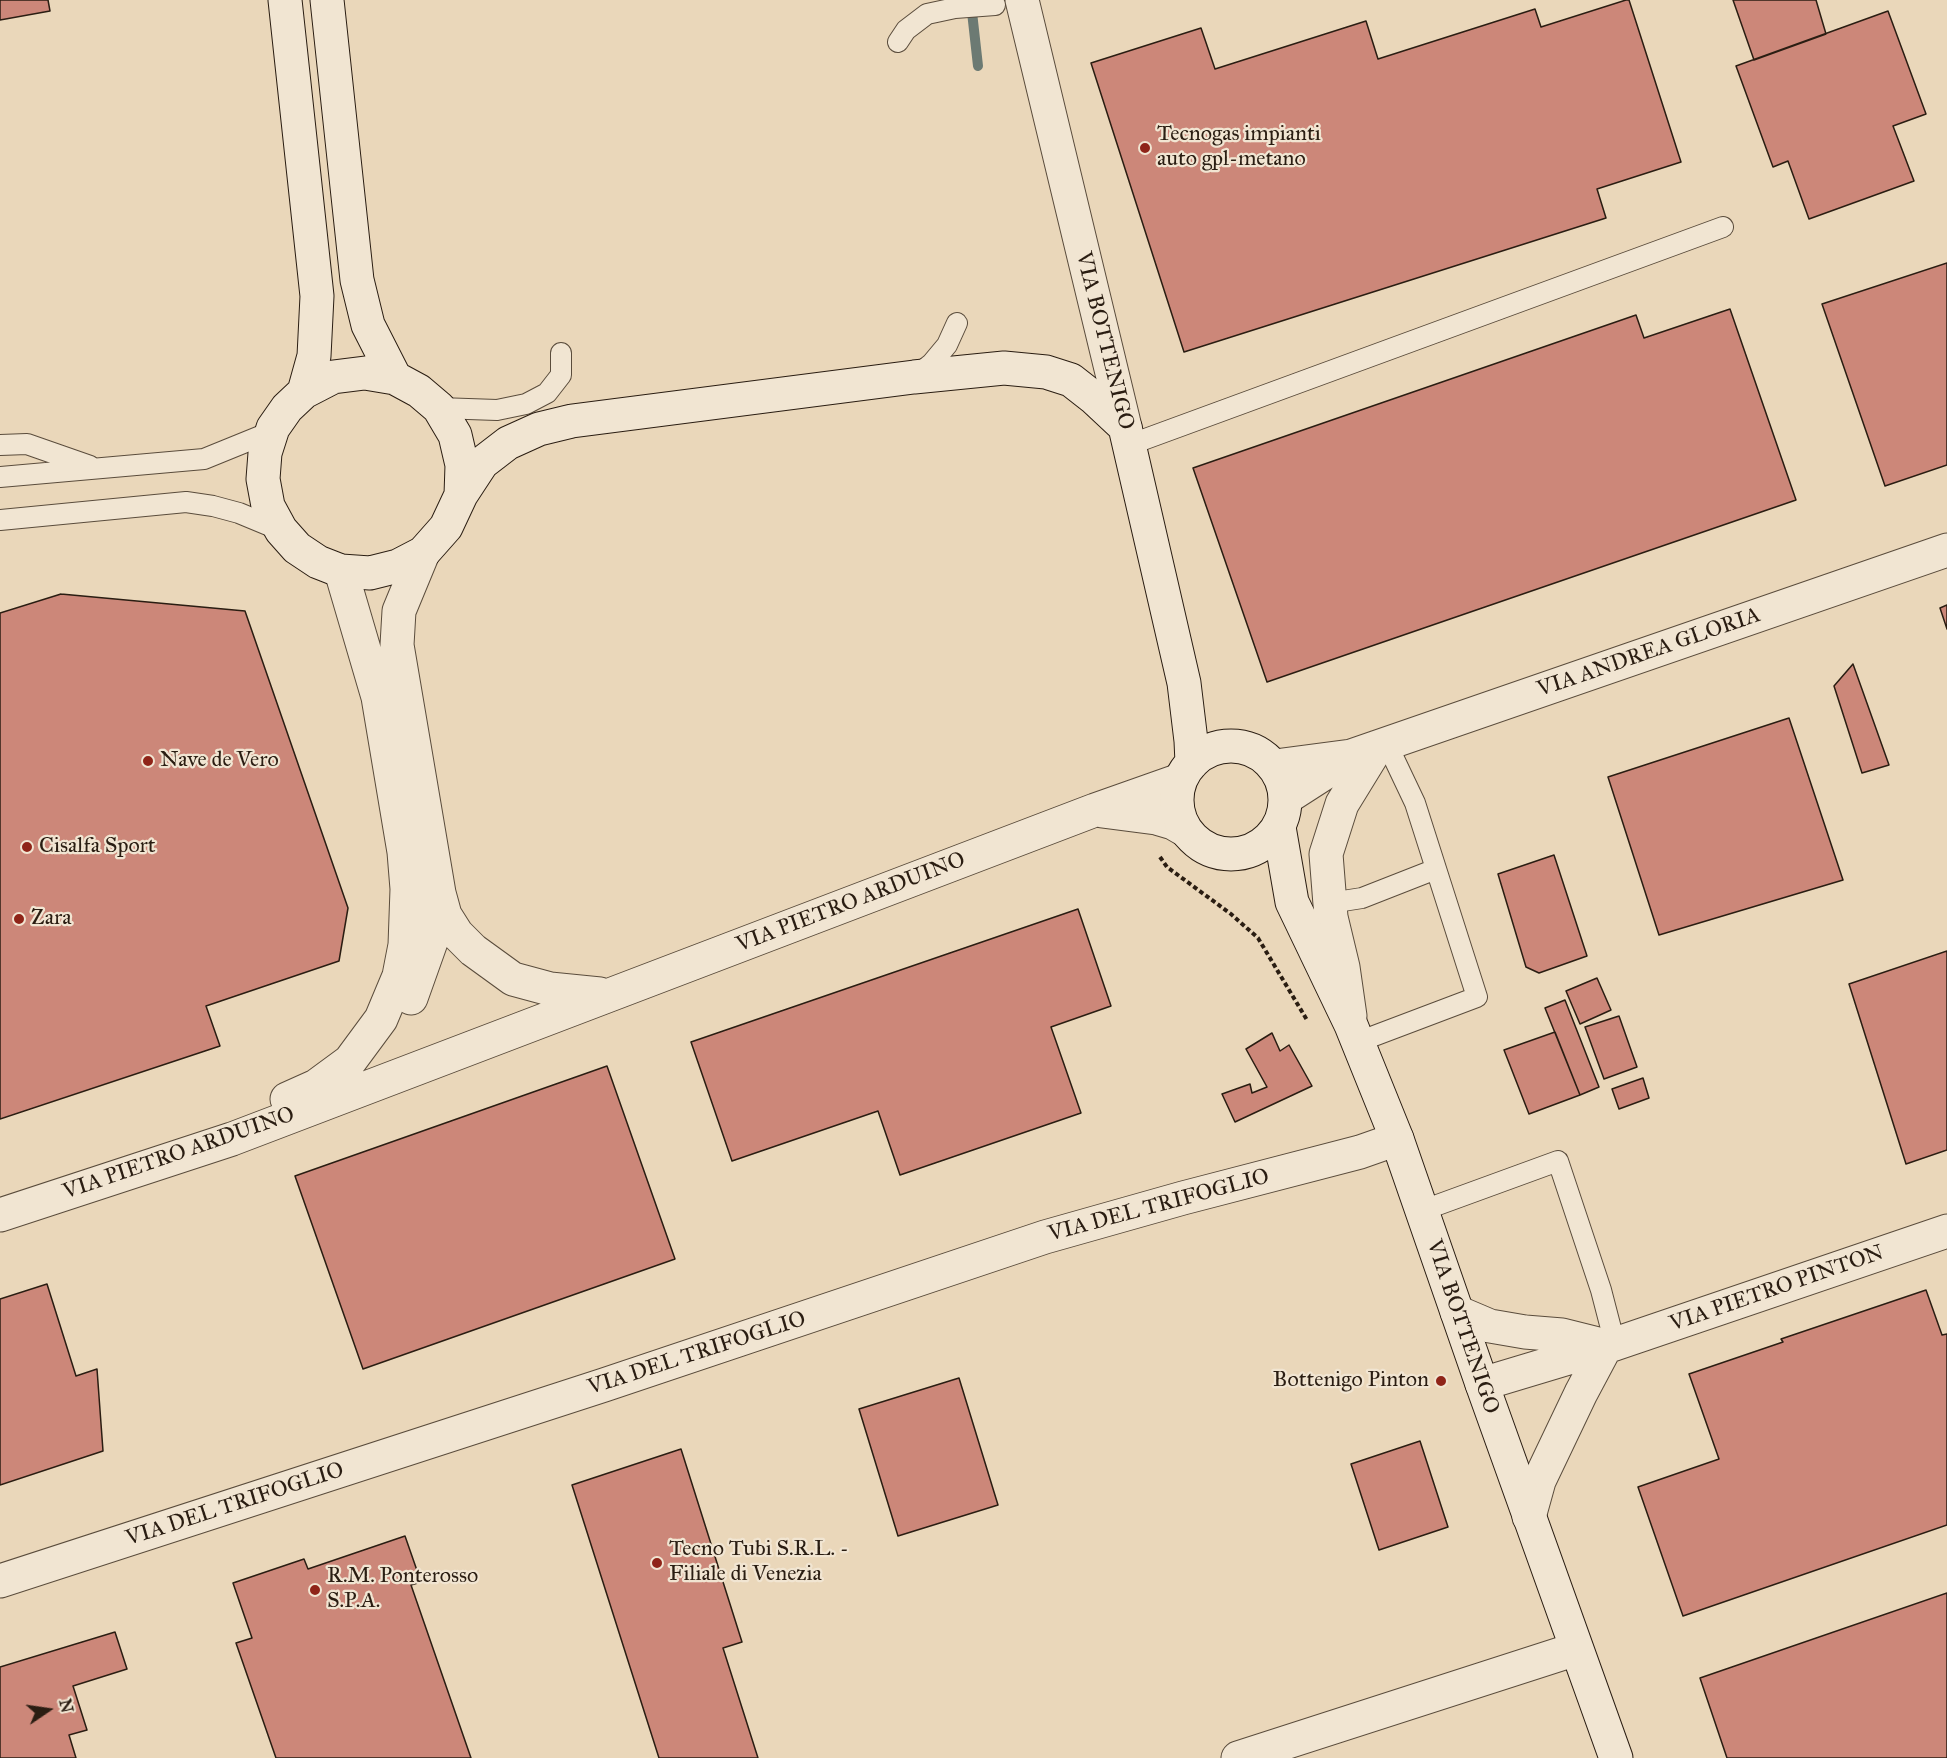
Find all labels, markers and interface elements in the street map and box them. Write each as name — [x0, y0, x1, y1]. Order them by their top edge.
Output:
place label: Tecnogas impianti auto gpl-metano — [1157, 122, 1321, 174]
marker: Tecnogas impianti auto gpl-metano — [1138, 141, 1152, 155]
street label: VIA BOTTENIGO — [1069, 249, 1139, 433]
street label: VIA ANDREA GLORIA — [1534, 602, 1764, 704]
place label: Nave de Vero — [160, 748, 279, 774]
marker: Nave de Vero — [141, 754, 155, 768]
place label: Cisalfa Sport — [39, 834, 156, 860]
marker: Cisalfa Sport — [20, 840, 34, 854]
street label: VIA PIETRO ARDUINO — [733, 847, 969, 959]
place label: Zara — [31, 906, 72, 932]
marker: Zara — [12, 912, 26, 926]
street label: VIA PIETRO ARDUINO — [60, 1102, 298, 1206]
street label: VIA DEL TRIFOGLIO — [1046, 1164, 1272, 1248]
street label: VIA BOTTENIGO — [1420, 1236, 1504, 1418]
street label: VIA PIETRO PINTON — [1667, 1240, 1887, 1338]
street label: VIA DEL TRIFOGLIO — [585, 1306, 809, 1402]
place label: Bottenigo Pinton — [1273, 1368, 1429, 1394]
marker: Bottenigo Pinton — [1434, 1374, 1448, 1388]
street label: VIA DEL TRIFOGLIO — [123, 1457, 347, 1553]
place label: Tecno Tubi S.R.L. - Filiale di Venezia — [669, 1537, 849, 1588]
marker: Tecno Tubi S.R.L. - Filiale di Venezia — [650, 1556, 664, 1570]
place label: R.M. Ponterosso S.P.A. — [327, 1564, 478, 1616]
marker: R.M. Ponterosso S.P.A. — [308, 1583, 322, 1597]
north arrow — [18, 1680, 78, 1740]
text: N — [55, 1697, 77, 1715]

